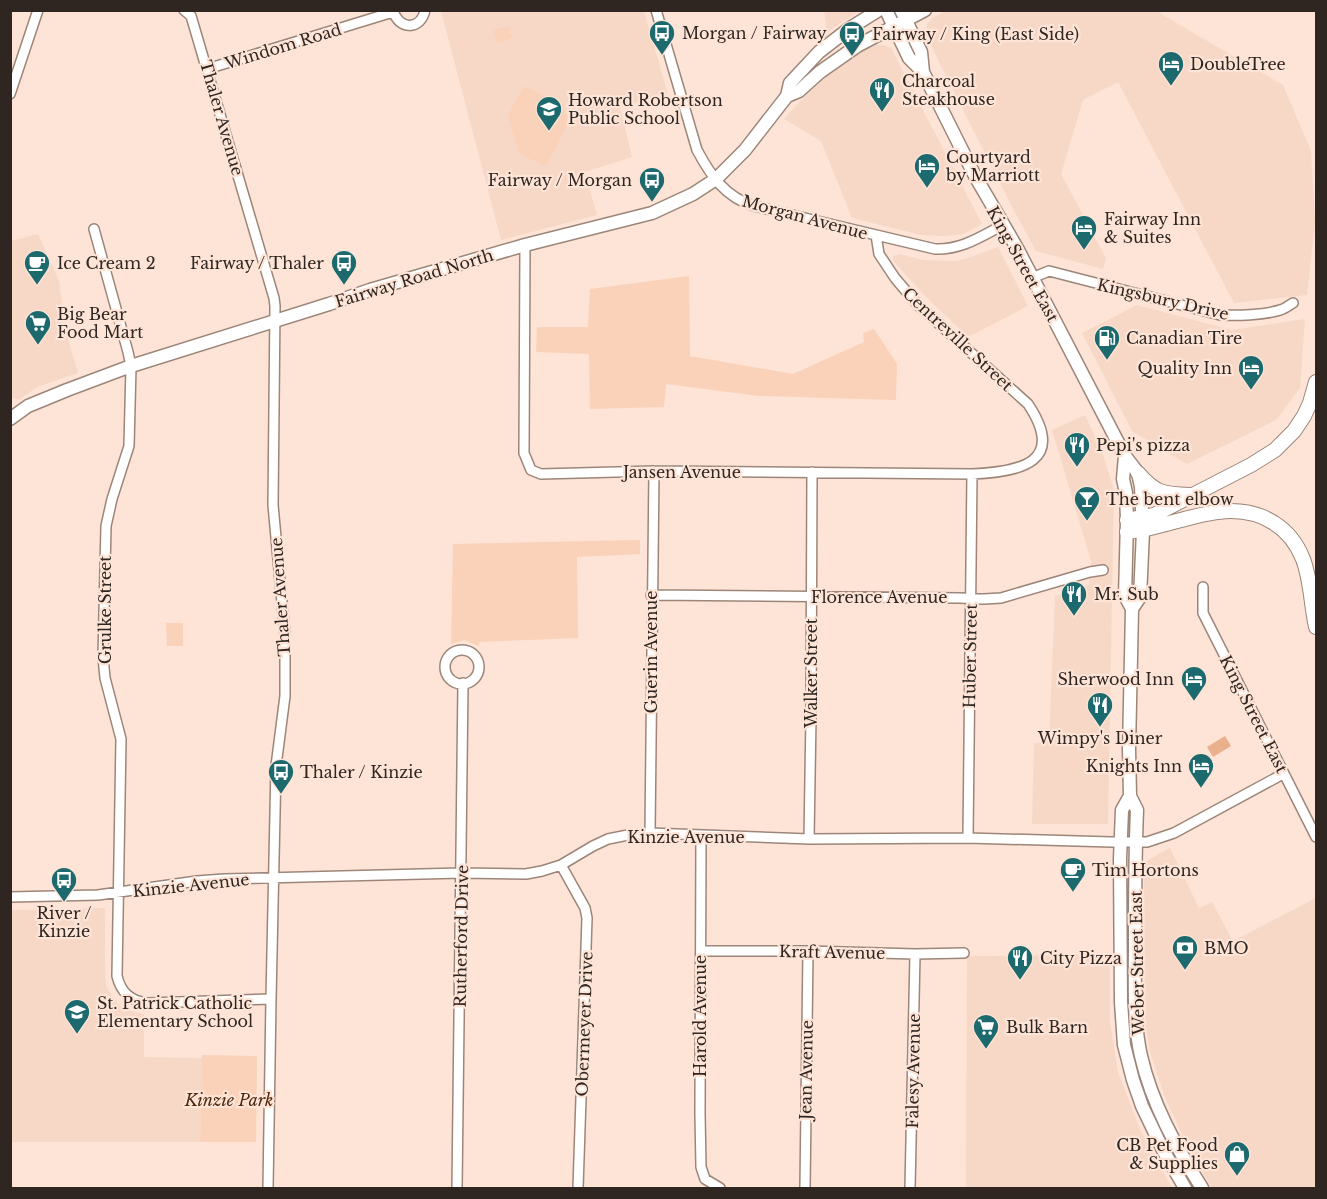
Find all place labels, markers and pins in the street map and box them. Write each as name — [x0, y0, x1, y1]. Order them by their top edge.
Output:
bus stop icon: Morgan / Fairway — [647, 18, 677, 56]
bus stop icon: Fairway / King (East Side) — [837, 19, 867, 57]
place label: Morgan / Fairway — [682, 23, 828, 43]
place label: Fairway / King (East Side) — [872, 24, 1079, 44]
hotel icon: DoubleTree — [1156, 49, 1186, 87]
place label: DoubleTree — [1190, 54, 1286, 74]
place label: Charcoal Steakhouse — [902, 71, 995, 109]
restaurant icon: Charcoal Steakhouse — [867, 75, 897, 113]
place label: Howard Robertson Public School — [568, 90, 723, 128]
school or university icon: Howard Robertson Public School — [534, 94, 564, 132]
place label: Courtyard by Marriott — [945, 147, 1040, 185]
hotel icon: Courtyard by Marriott — [912, 151, 942, 189]
bus stop icon: Fairway / Morgan — [637, 165, 667, 203]
place label: Fairway / Morgan — [488, 170, 632, 190]
place label: Fairway Inn & Suites — [1104, 209, 1201, 247]
hotel icon: Fairway Inn & Suites — [1069, 213, 1099, 251]
cafe icon: Ice Cream 2 — [22, 248, 52, 286]
bus stop icon: Fairway / Thaler — [329, 248, 359, 286]
place label: Ice Cream 2 — [57, 253, 156, 273]
place label: Fairway / Thaler — [190, 253, 324, 273]
place label: Big Bear Food Mart — [57, 304, 143, 342]
supermarket icon: Big Bear Food Mart — [23, 308, 53, 346]
fuel station icon: Canadian Tire — [1092, 323, 1122, 361]
place label: Canadian Tire — [1126, 328, 1242, 348]
hotel icon: Quality Inn — [1236, 353, 1266, 391]
place label: Quality Inn — [1138, 358, 1232, 378]
restaurant icon: Pepi's pizza — [1062, 430, 1092, 468]
place label: Pepi's pizza — [1096, 435, 1190, 455]
bar icon: The bent elbow — [1072, 484, 1102, 522]
place label: The bent elbow — [1106, 489, 1234, 509]
restaurant icon: Mr. Sub — [1059, 579, 1089, 617]
place label: Mr. Sub — [1094, 584, 1159, 604]
hotel icon: Sherwood Inn — [1179, 664, 1209, 702]
place label: Sherwood Inn — [1058, 669, 1174, 689]
restaurant icon: Wimpy's Diner — [1085, 690, 1115, 728]
place label: Wimpy's Diner — [1037, 728, 1163, 748]
hotel icon: Knights Inn — [1186, 751, 1216, 789]
place label: Knights Inn — [1086, 756, 1182, 776]
bus stop icon: Thaler / Kinzie — [266, 757, 296, 795]
place label: Thaler / Kinzie — [300, 762, 423, 782]
cafe icon: Tim Hortons — [1058, 855, 1088, 893]
place label: Tim Hortons — [1092, 860, 1199, 880]
bus stop icon: River / Kinzie — [49, 865, 79, 903]
place label: River / Kinzie — [36, 903, 92, 941]
bank icon: BMO — [1170, 933, 1200, 971]
place label: BMO — [1204, 938, 1249, 958]
restaurant icon: City Pizza — [1005, 943, 1035, 981]
place label: City Pizza — [1040, 948, 1122, 968]
place label: St. Patrick Catholic Elementary School — [97, 993, 253, 1031]
school or university icon: St. Patrick Catholic Elementary School — [62, 997, 92, 1035]
supermarket icon: Bulk Barn — [971, 1012, 1001, 1050]
place label: Bulk Barn — [1006, 1017, 1088, 1037]
place label: CB Pet Food & Supplies — [1116, 1135, 1218, 1173]
shop icon: CB Pet Food & Supplies — [1222, 1139, 1252, 1177]

